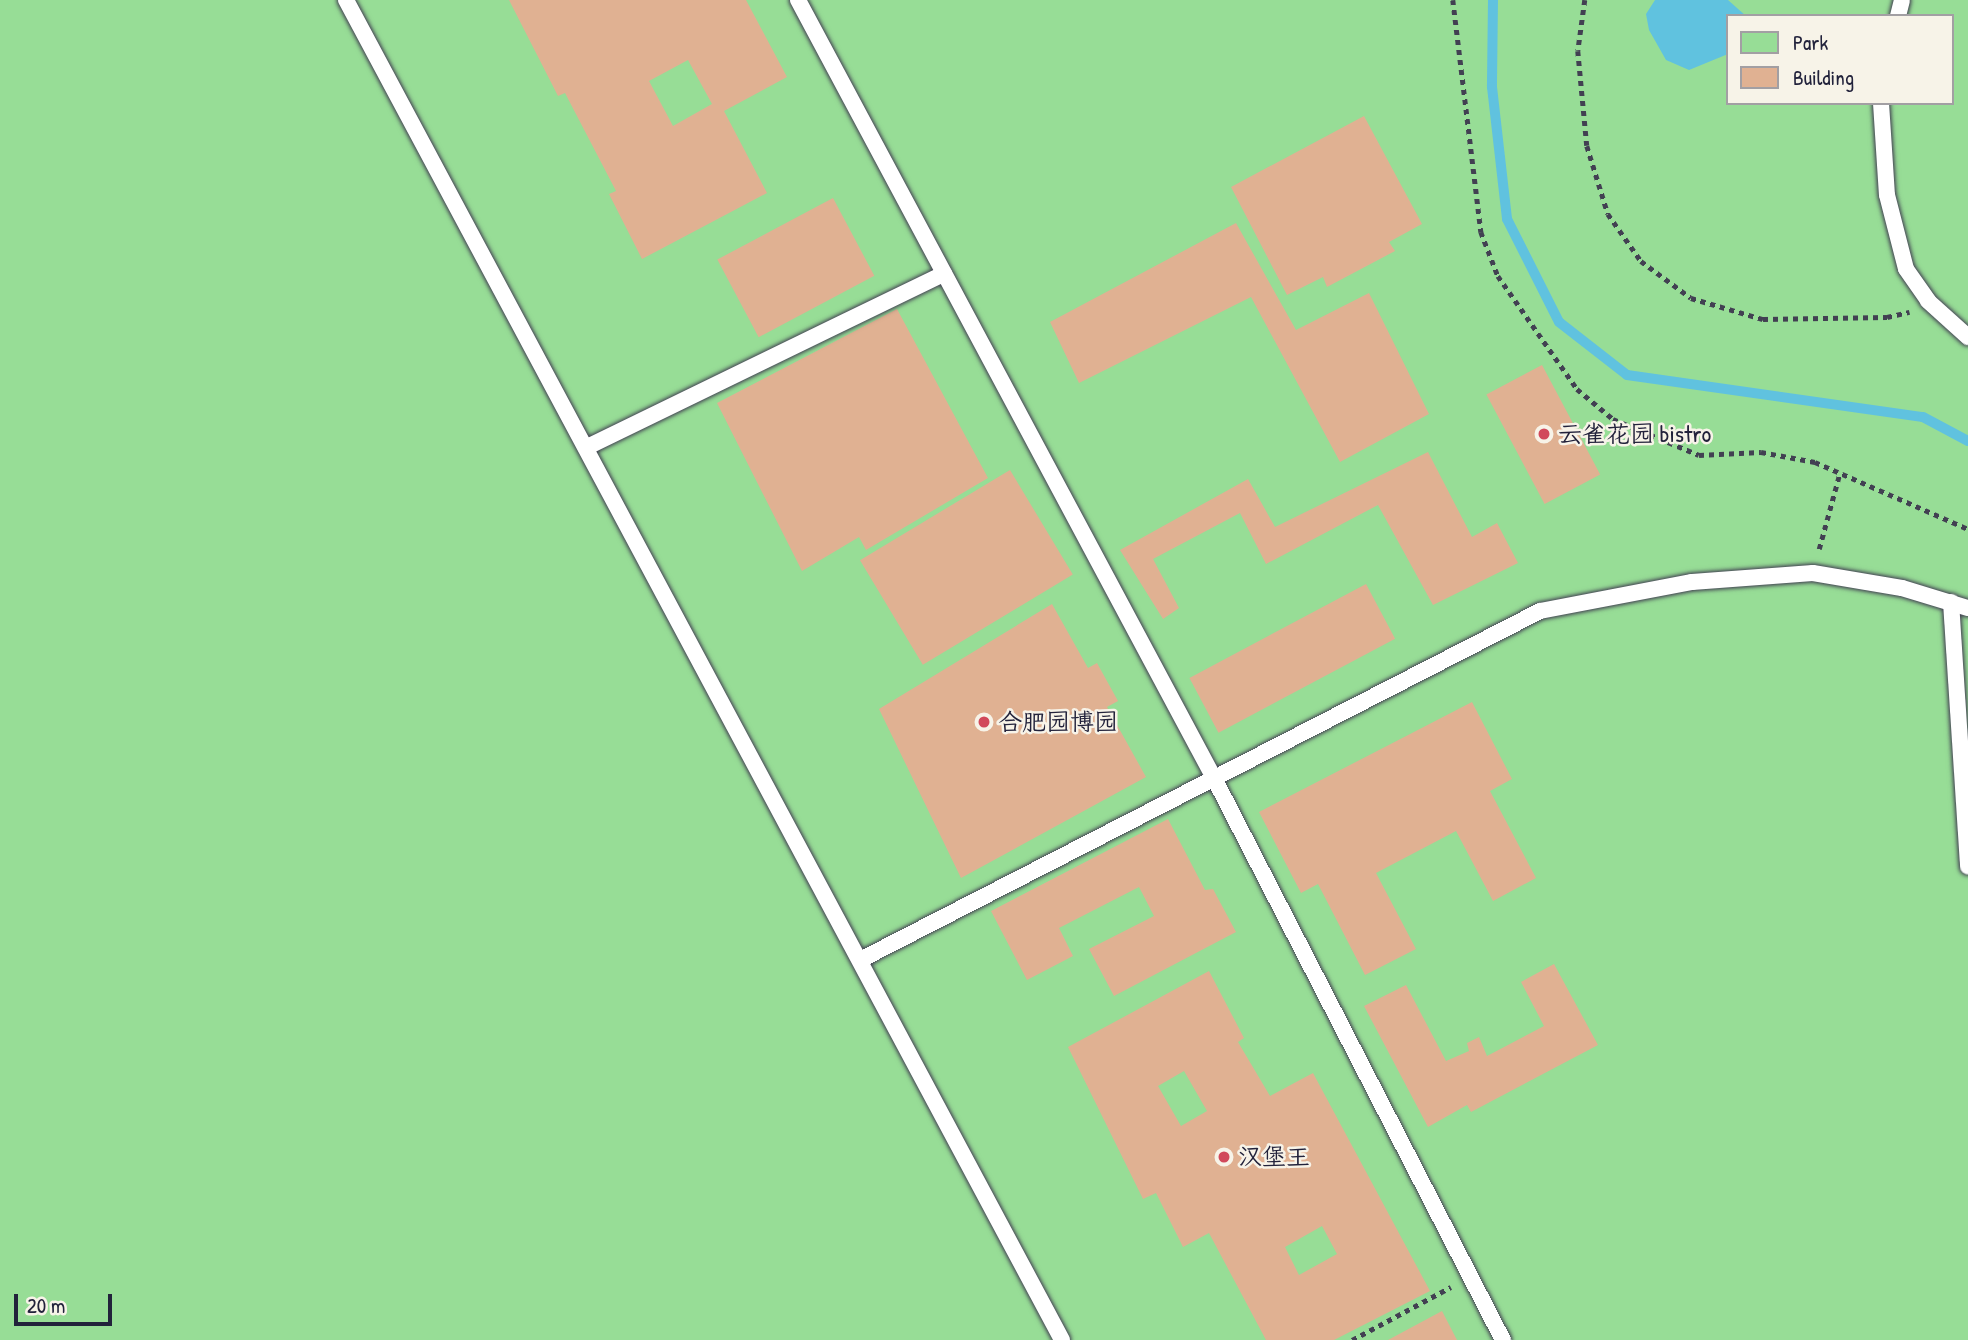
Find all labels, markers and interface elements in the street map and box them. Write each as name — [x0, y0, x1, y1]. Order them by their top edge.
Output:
legend — [1727, 14, 1954, 105]
text: Park — [1793, 28, 1828, 57]
text: Building — [1793, 63, 1854, 92]
place label: 云雀花园 bistro — [1558, 420, 1711, 448]
marker: 云雀花园 bistro — [1536, 426, 1552, 442]
place label: 合肥园博园 — [998, 708, 1118, 736]
marker: 合肥园博园 — [976, 714, 992, 730]
place label: 汉堡王 — [1238, 1143, 1310, 1171]
marker: 汉堡王 — [1216, 1149, 1232, 1165]
scale bar — [18, 1280, 116, 1324]
text: 20 m — [27, 1291, 65, 1320]

